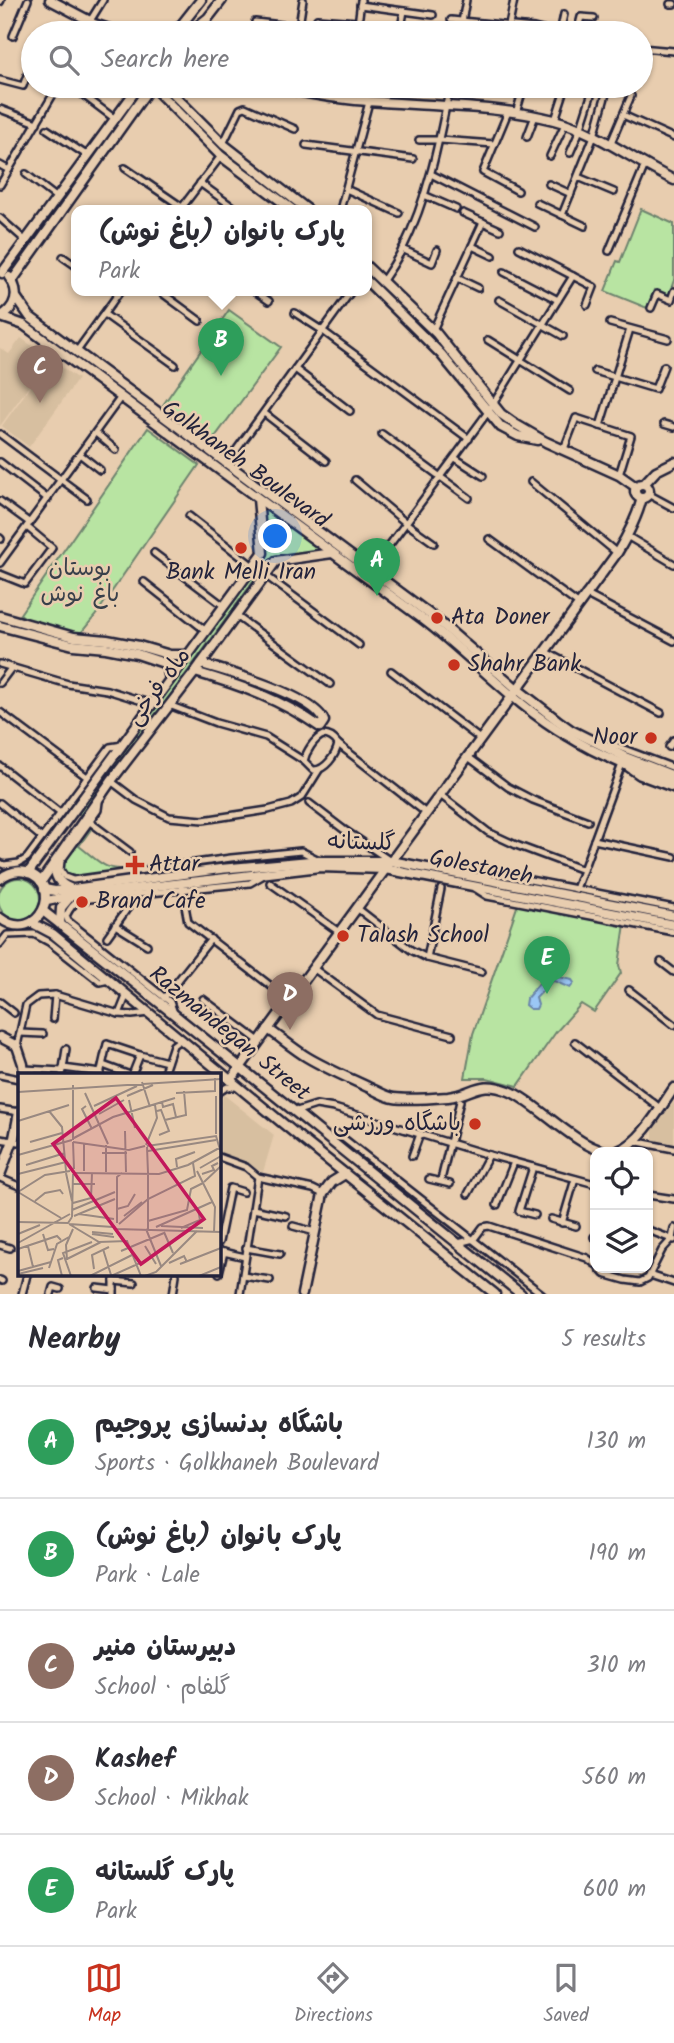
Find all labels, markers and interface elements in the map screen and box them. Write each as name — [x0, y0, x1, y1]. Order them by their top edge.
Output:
search box — [21, 21, 653, 98]
text: Search here — [101, 39, 229, 81]
icon: search — [45, 41, 83, 79]
popup — [71, 205, 372, 296]
text: پارک بانوان (باغ نوش) — [98, 212, 345, 254]
text: Park — [98, 254, 140, 290]
pin: B — [198, 318, 244, 376]
pin: C — [17, 345, 63, 403]
street label: Golkhaneh Boulevard — [154, 392, 337, 539]
your location — [258, 519, 292, 553]
pin: A — [354, 538, 400, 596]
marker: Bank Melli Iran — [233, 540, 249, 556]
park label: بوستان باغ نوش — [41, 551, 119, 613]
place label: Bank Melli Iran — [166, 555, 316, 591]
place label: Ata Doner — [451, 600, 551, 636]
marker: Ata Doner — [429, 610, 445, 626]
street label: ماه فرخی — [118, 640, 200, 734]
place label: Shahr Bank — [468, 647, 581, 683]
marker: Shahr Bank — [446, 657, 462, 673]
place label: Noor — [593, 720, 638, 756]
marker: Noor — [643, 730, 659, 746]
street label: گلستانه — [326, 824, 396, 862]
street label: Golestaneh — [426, 840, 536, 896]
place label: Attar — [149, 847, 201, 883]
marker: Attar — [127, 857, 143, 873]
place label: Brand Cafe — [96, 884, 206, 920]
marker: Brand Cafe — [74, 894, 90, 910]
place label: Talash School — [357, 918, 489, 954]
marker: Talash School — [335, 928, 351, 944]
pin: E — [524, 936, 570, 994]
street label: Razmandegan Street — [140, 957, 319, 1111]
pin: D — [267, 972, 313, 1030]
inset map — [18, 1073, 220, 1276]
place label: باشگاه ورزشی — [333, 1106, 461, 1142]
marker: باشگاه ورزشی — [467, 1116, 483, 1132]
map controls — [590, 1147, 653, 1273]
button: locate — [590, 1147, 653, 1210]
button: layers — [590, 1210, 653, 1273]
text: Nearby — [28, 1316, 120, 1364]
text: 5 results — [561, 1322, 646, 1358]
text: باشگاه بدنسازی پروجیم — [95, 1404, 343, 1446]
text: A — [44, 1424, 58, 1460]
text: 130 m — [587, 1424, 646, 1460]
text: Sports · Golkhaneh Boulevard — [95, 1446, 379, 1482]
text: پارک بانوان (باغ نوش) — [95, 1516, 341, 1558]
text: B — [44, 1536, 58, 1572]
text: 190 m — [589, 1536, 646, 1572]
text: Park · Lale — [95, 1558, 200, 1594]
text: دبیرستان منیر — [95, 1627, 236, 1669]
text: C — [44, 1648, 58, 1684]
text: 310 m — [587, 1648, 646, 1684]
text: School · گلفام — [95, 1670, 230, 1706]
text: Kashef — [95, 1739, 175, 1781]
text: D — [43, 1760, 59, 1796]
text: 560 m — [582, 1760, 646, 1796]
text: School · Mikhak — [95, 1781, 248, 1817]
text: پارک گلستانه — [95, 1852, 234, 1894]
text: E — [45, 1872, 57, 1908]
text: 600 m — [583, 1872, 646, 1908]
text: Park — [95, 1894, 137, 1930]
tab: Map — [85, 1959, 123, 2031]
tab: Directions — [294, 1959, 373, 2031]
tab: Saved — [544, 1959, 589, 2031]

